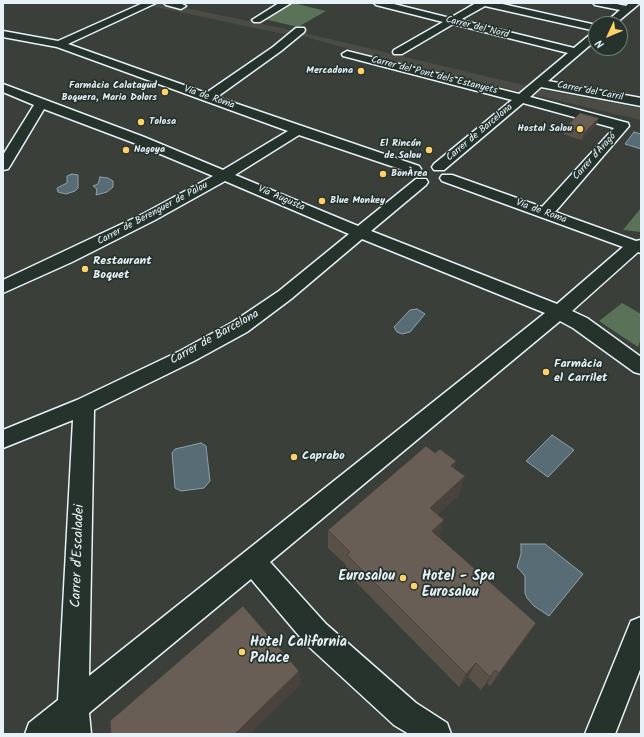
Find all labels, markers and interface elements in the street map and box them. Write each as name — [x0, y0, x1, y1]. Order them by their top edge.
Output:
street label: Carrer del Nord — [444, 14, 510, 42]
north arrow — [588, 16, 628, 56]
text: N — [591, 35, 609, 52]
street label: Carrer del Pont dels Estanyets — [370, 54, 498, 98]
place label: Mercadona — [306, 65, 353, 77]
marker: Mercadona — [356, 66, 366, 76]
place label: Farmàcia Calatayud Boquera, Maria Dolors — [62, 80, 157, 104]
street label: Carrer del Carril — [556, 80, 624, 104]
street label: Via de Roma — [182, 84, 236, 112]
marker: Farmàcia Calatayud Boquera, Maria Dolors — [160, 87, 170, 97]
street label: Carrer de Barcelona — [444, 102, 516, 164]
place label: Tolosa — [149, 116, 176, 128]
marker: Tolosa — [136, 117, 146, 127]
place label: Hostal Salou — [517, 123, 572, 135]
marker: Hostal Salou — [575, 124, 585, 134]
street label: Carrer d'Aragó — [571, 131, 619, 183]
place label: El Rincón de Salou — [380, 138, 421, 162]
place label: Nagoya — [134, 144, 165, 156]
marker: Nagoya — [121, 145, 131, 155]
marker: El Rincón de Salou — [424, 145, 434, 155]
place label: BonÀrea — [391, 168, 427, 180]
marker: BonÀrea — [378, 169, 388, 179]
street label: Carrer de Berenguer de Palou — [96, 180, 210, 248]
street label: Via Augusta — [256, 184, 306, 214]
place label: Blue Monkey — [330, 195, 385, 207]
marker: Blue Monkey — [317, 196, 327, 206]
street label: Via de Roma — [514, 197, 568, 227]
place label: Restaurant Boquet — [93, 255, 152, 283]
marker: Restaurant Boquet — [80, 264, 90, 274]
street label: Carrer de Barcelona — [168, 308, 262, 368]
place label: Farmàcia el Carrilet — [554, 358, 607, 386]
marker: Farmàcia el Carrilet — [541, 367, 551, 377]
place label: Caprabo — [302, 450, 345, 464]
marker: Caprabo — [289, 452, 299, 462]
street label: Carrer d'Escaladei — [69, 504, 89, 608]
place label: Eurosalou — [338, 570, 395, 586]
place label: Hotel - Spa Eurosalou — [422, 570, 495, 602]
marker: Eurosalou — [398, 573, 408, 583]
marker: Hotel - Spa Eurosalou — [409, 581, 419, 591]
place label: Hotel California Palace — [250, 636, 347, 668]
marker: Hotel California Palace — [237, 647, 247, 657]

